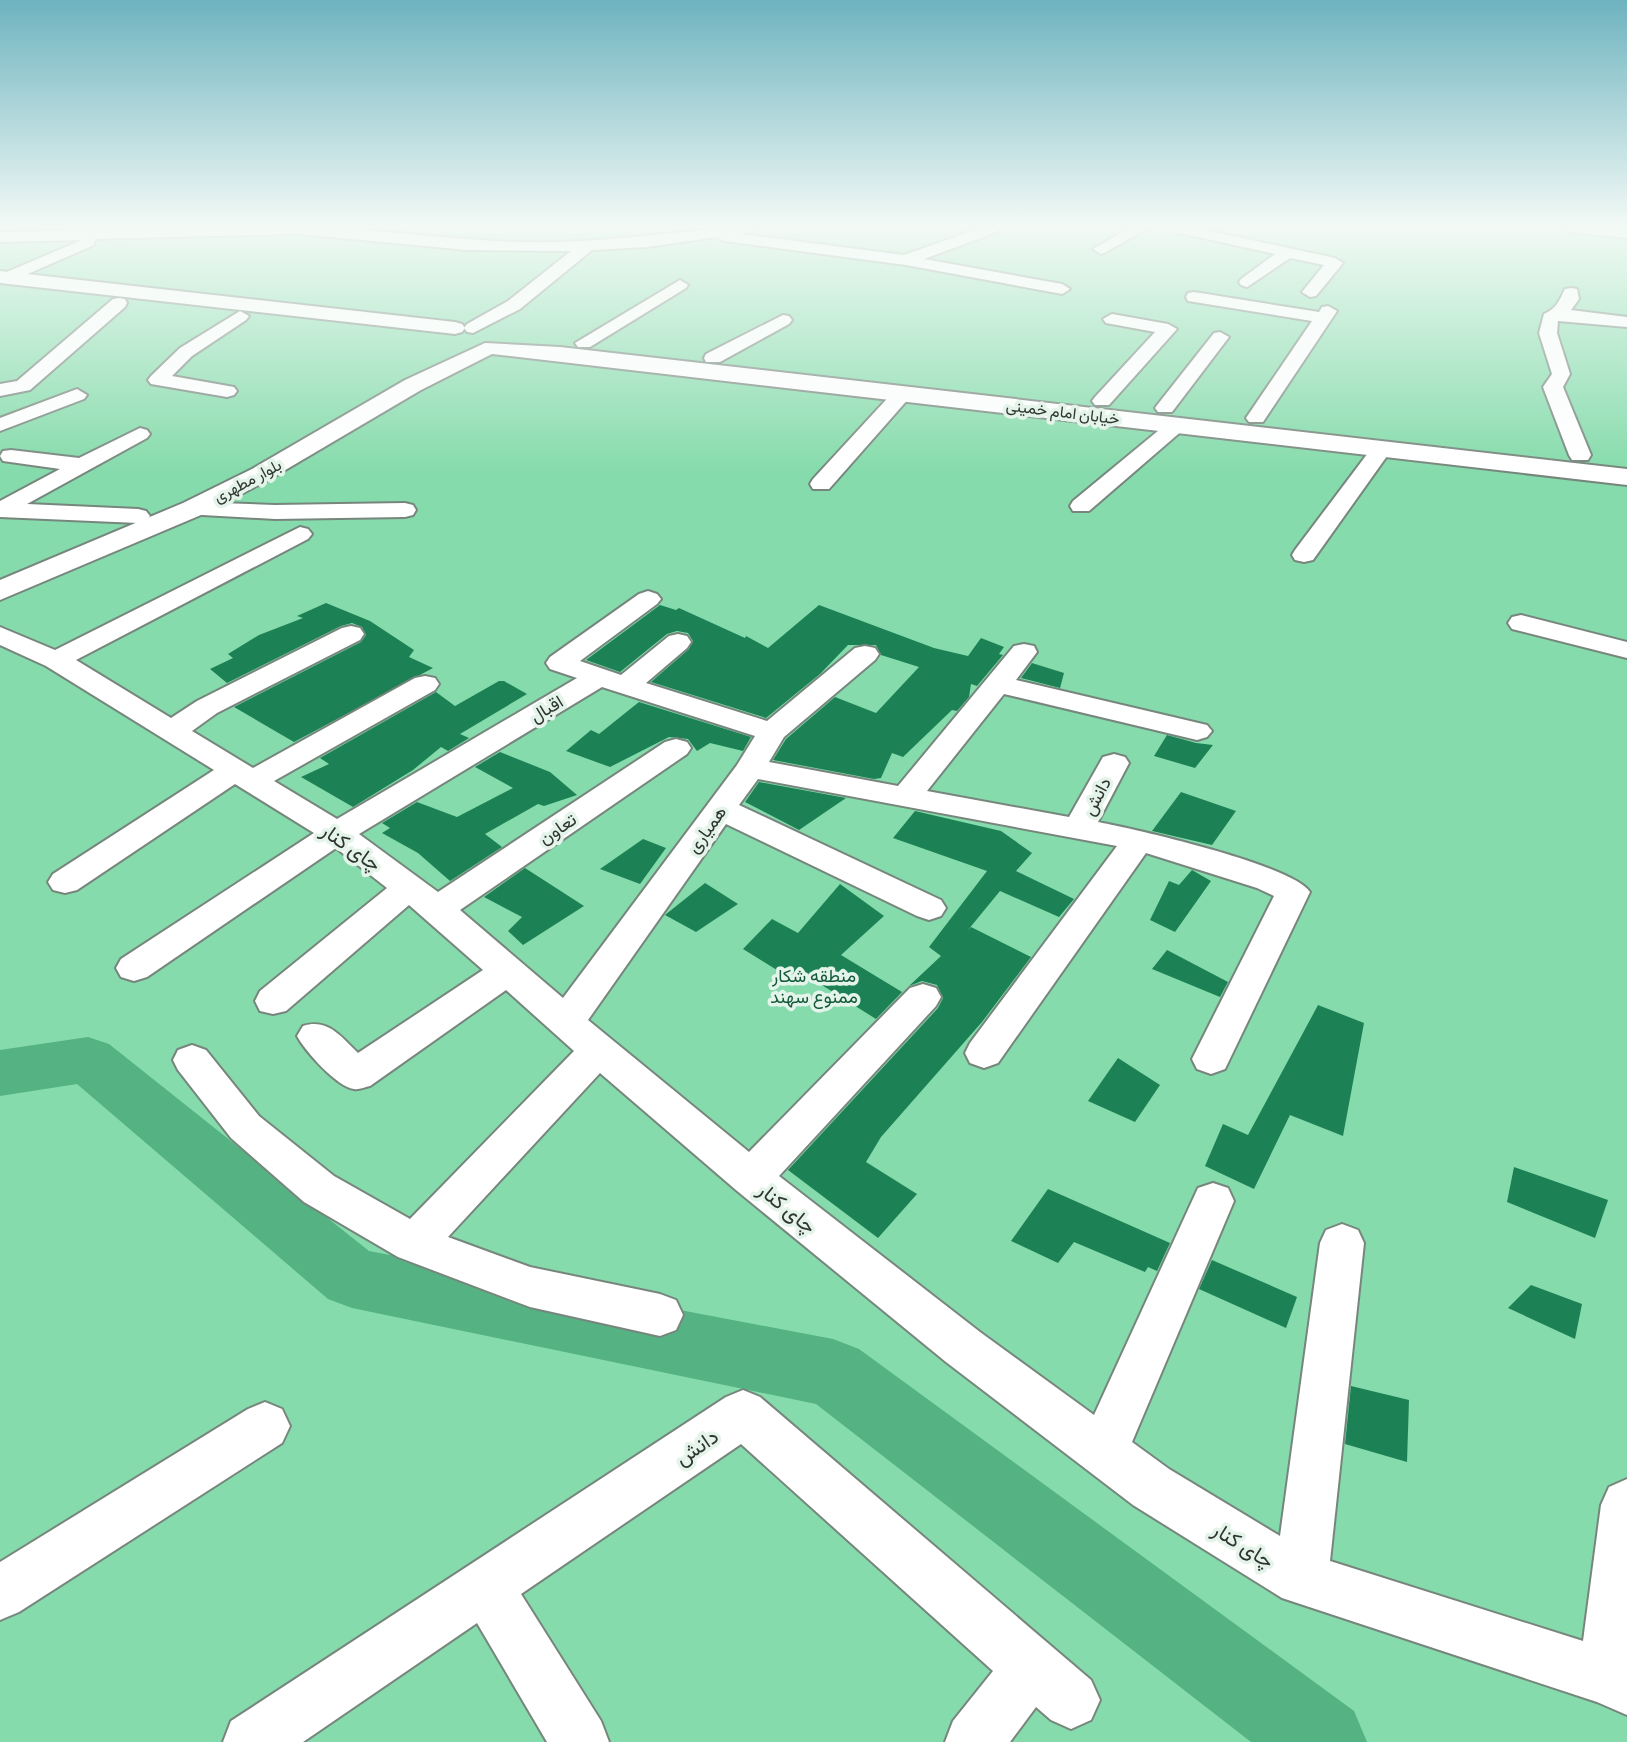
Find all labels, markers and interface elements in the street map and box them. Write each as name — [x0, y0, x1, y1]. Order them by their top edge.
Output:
street label: خیابان امام خمینی — [1005, 395, 1121, 429]
street label: بلوار مطهری — [210, 454, 285, 508]
street label: اقبال — [525, 690, 567, 727]
street label: دانش — [1077, 773, 1116, 819]
street label: همیاری — [682, 801, 731, 857]
street label: تعاون — [534, 807, 581, 849]
street label: چای کنار — [315, 816, 387, 878]
park label: منطقه شکار ممنوع سهند — [770, 964, 858, 1009]
street label: چای کنار — [751, 1175, 822, 1240]
street label: دانش — [670, 1423, 723, 1470]
street label: چای کنار — [1206, 1515, 1279, 1575]

